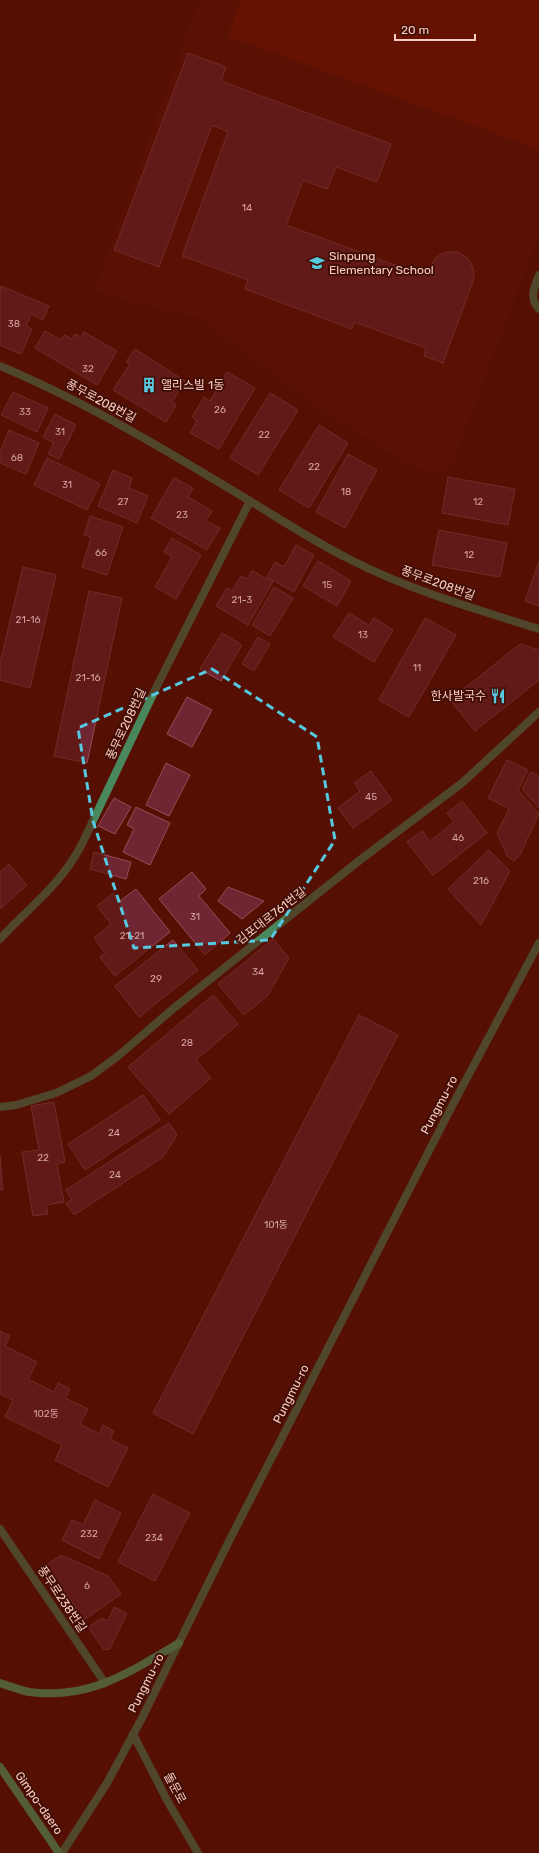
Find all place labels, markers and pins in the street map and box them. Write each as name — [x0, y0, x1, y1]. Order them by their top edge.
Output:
place label: Sinpung Elementary School — [329, 249, 434, 277]
school or university icon: Sinpung Elementary School — [308, 254, 326, 272]
building icon: 앨리스빌 1동 — [140, 376, 158, 394]
place label: 앨리스빌 1동 — [161, 378, 224, 392]
restaurant icon: 한사발국수 — [489, 687, 507, 705]
place label: 한사발국수 — [431, 689, 486, 703]

